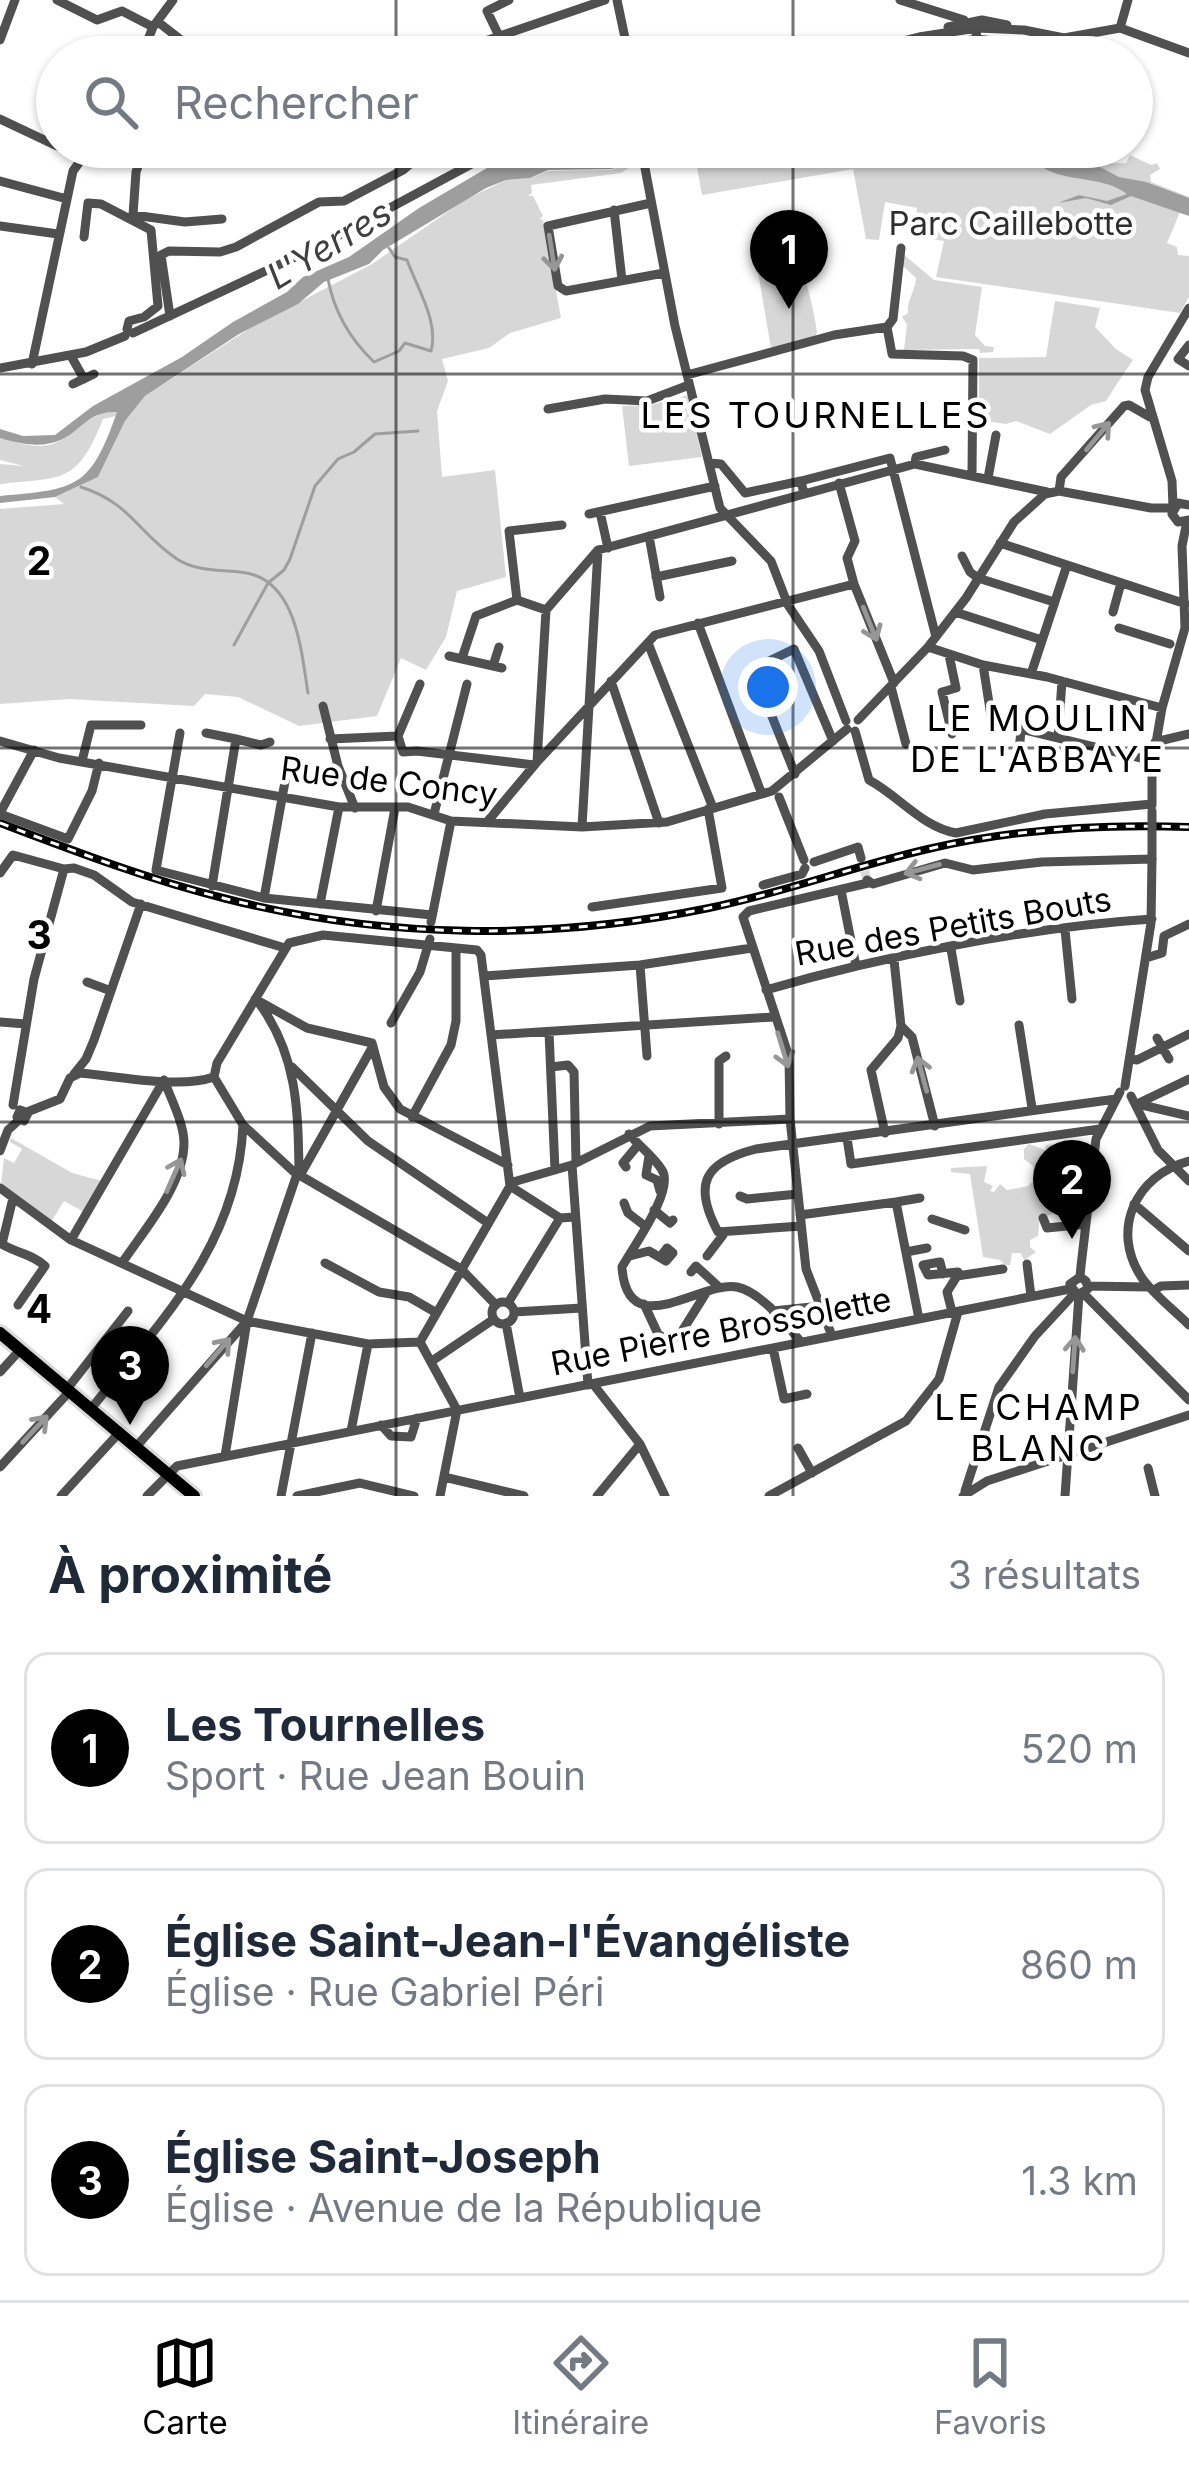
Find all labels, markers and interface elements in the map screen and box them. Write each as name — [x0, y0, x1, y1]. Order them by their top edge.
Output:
search box — [36, 36, 1153, 168]
icon: search — [78, 69, 144, 135]
text: Rechercher — [174, 75, 419, 130]
water label: L'Yerres — [259, 190, 399, 298]
park label: Parc Caillebotte — [888, 203, 1134, 243]
pin: 1 — [750, 210, 828, 309]
one-way arrow — [542, 233, 565, 272]
district label: LES TOURNELLES — [640, 393, 992, 437]
one-way arrow — [1084, 421, 1112, 452]
text: 2 — [27, 537, 51, 584]
one-way arrow — [861, 604, 882, 641]
your location — [738, 657, 798, 717]
district label: LE MOULIN DE L'ABBAYE — [910, 696, 1166, 781]
street label: Rue de Concy — [278, 748, 500, 814]
one-way arrow — [904, 860, 942, 882]
street label: Rue des Petits Bouts — [792, 878, 1114, 974]
text: 3 — [26, 911, 52, 958]
one-way arrow — [773, 1030, 795, 1068]
one-way arrow — [909, 1055, 931, 1093]
pin: 2 — [1033, 1140, 1111, 1239]
one-way arrow — [165, 1158, 187, 1194]
street label: Rue Pierre Brossolette — [547, 1278, 895, 1384]
text: 4 — [26, 1285, 52, 1332]
pin: 3 — [91, 1326, 169, 1425]
one-way arrow — [1063, 1335, 1086, 1374]
one-way arrow — [204, 1337, 231, 1368]
district label: LE CHAMP BLANC — [934, 1385, 1144, 1470]
one-way arrow — [20, 1415, 48, 1445]
text: À proximité — [48, 1544, 332, 1605]
text: 3 résultats — [948, 1551, 1141, 1598]
text: Les Tournelles — [165, 1697, 485, 1752]
text: 1 — [82, 1725, 98, 1772]
text: 520 m — [1021, 1725, 1138, 1772]
text: Sport · Rue Jean Bouin — [165, 1752, 586, 1799]
text: Église Saint-Jean-l'Évangéliste — [165, 1913, 850, 1968]
text: 2 — [78, 1941, 102, 1988]
text: 860 m — [1020, 1941, 1138, 1988]
text: Église · Rue Gabriel Péri — [165, 1968, 605, 2015]
text: Église Saint-Joseph — [165, 2129, 601, 2184]
text: 3 — [77, 2157, 103, 2204]
text: 1.3 km — [1021, 2157, 1138, 2204]
text: Église · Avenue de la République — [165, 2184, 762, 2231]
tab: Carte — [142, 2330, 228, 2442]
tab: Itinéraire — [512, 2330, 649, 2442]
tab: Favoris — [934, 2330, 1047, 2442]

